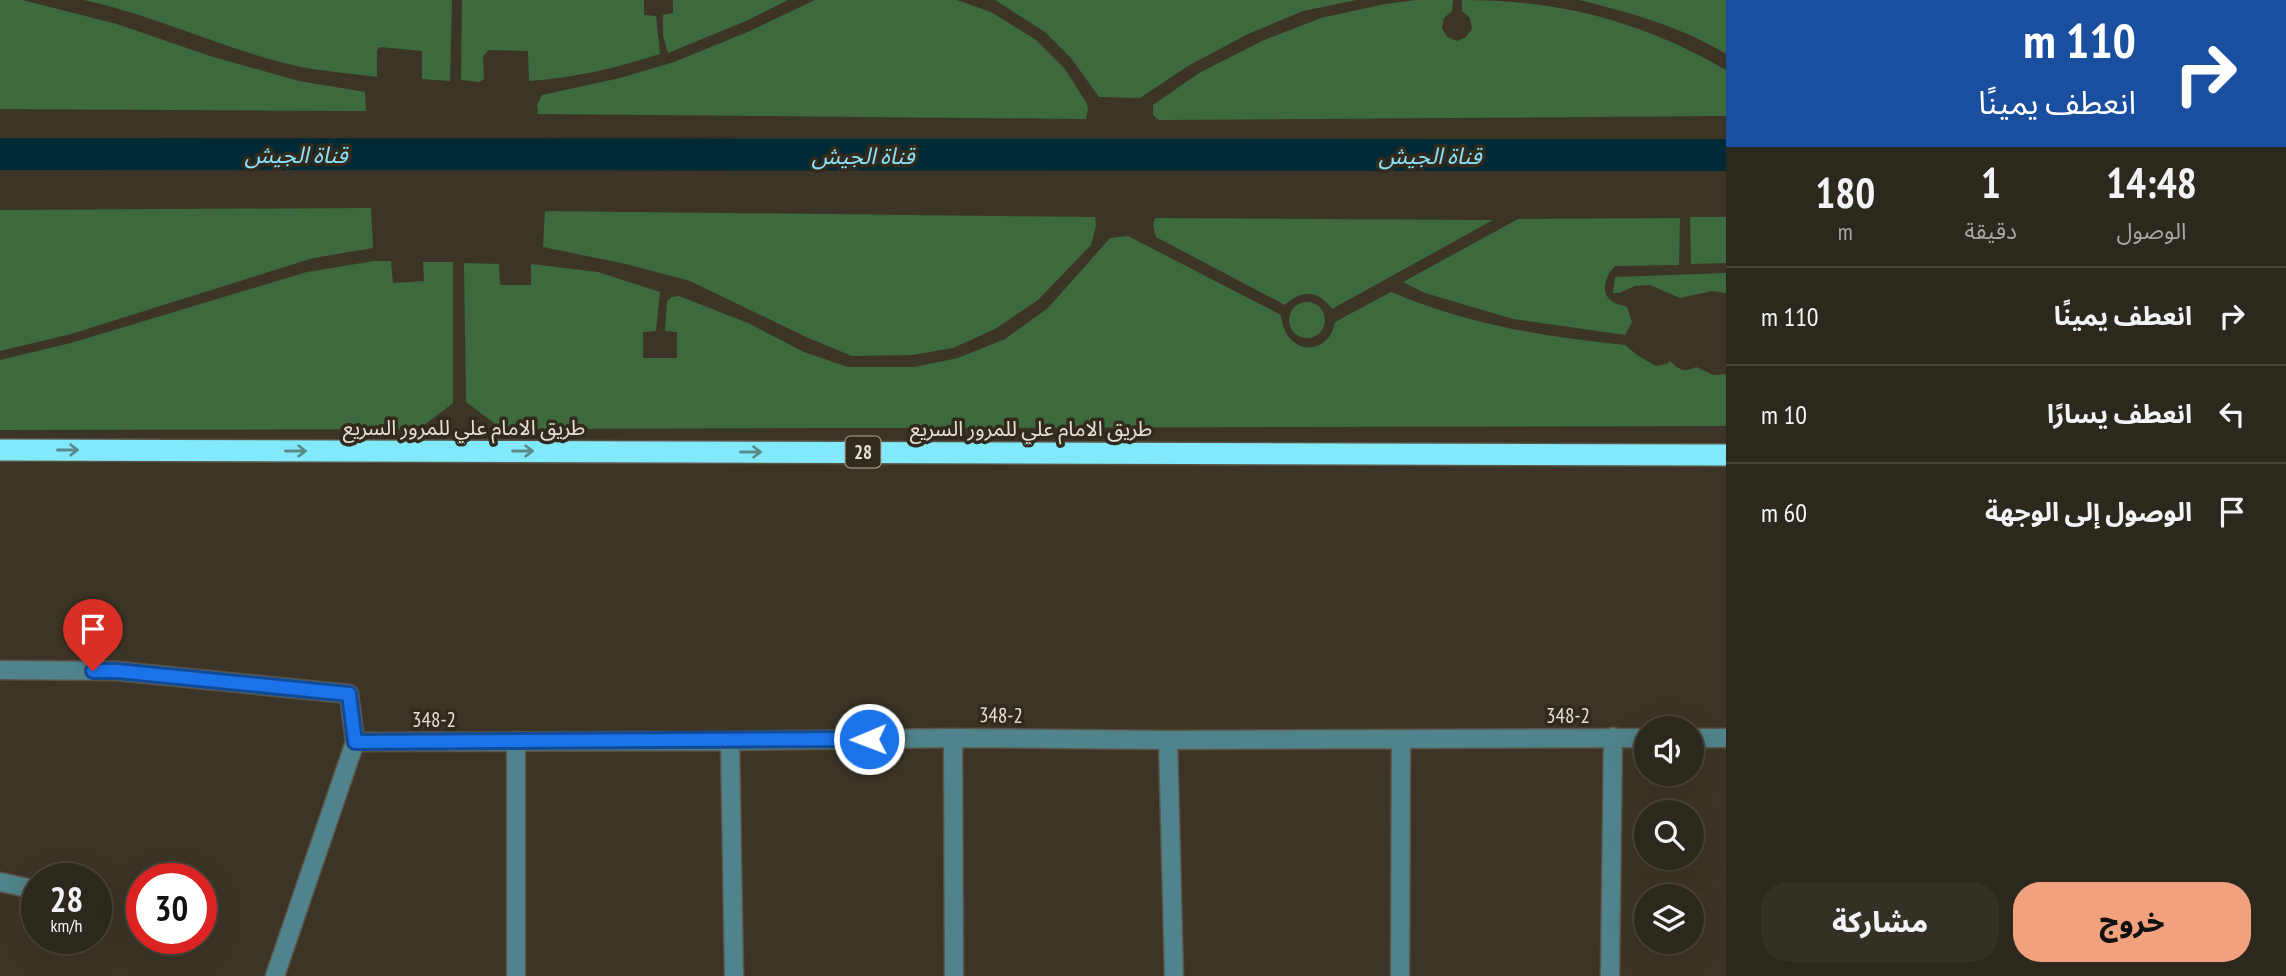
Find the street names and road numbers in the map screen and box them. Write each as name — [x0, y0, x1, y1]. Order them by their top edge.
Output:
street label: طريق الامام علي للمرور السريع — [343, 414, 585, 444]
street label: طريق الامام علي للمرور السريع — [910, 415, 1152, 445]
road number: 28 — [846, 436, 880, 467]
street label: 348-2 — [979, 701, 1023, 729]
street label: 348-2 — [1546, 702, 1590, 729]
street label: 348-2 — [412, 706, 456, 733]

